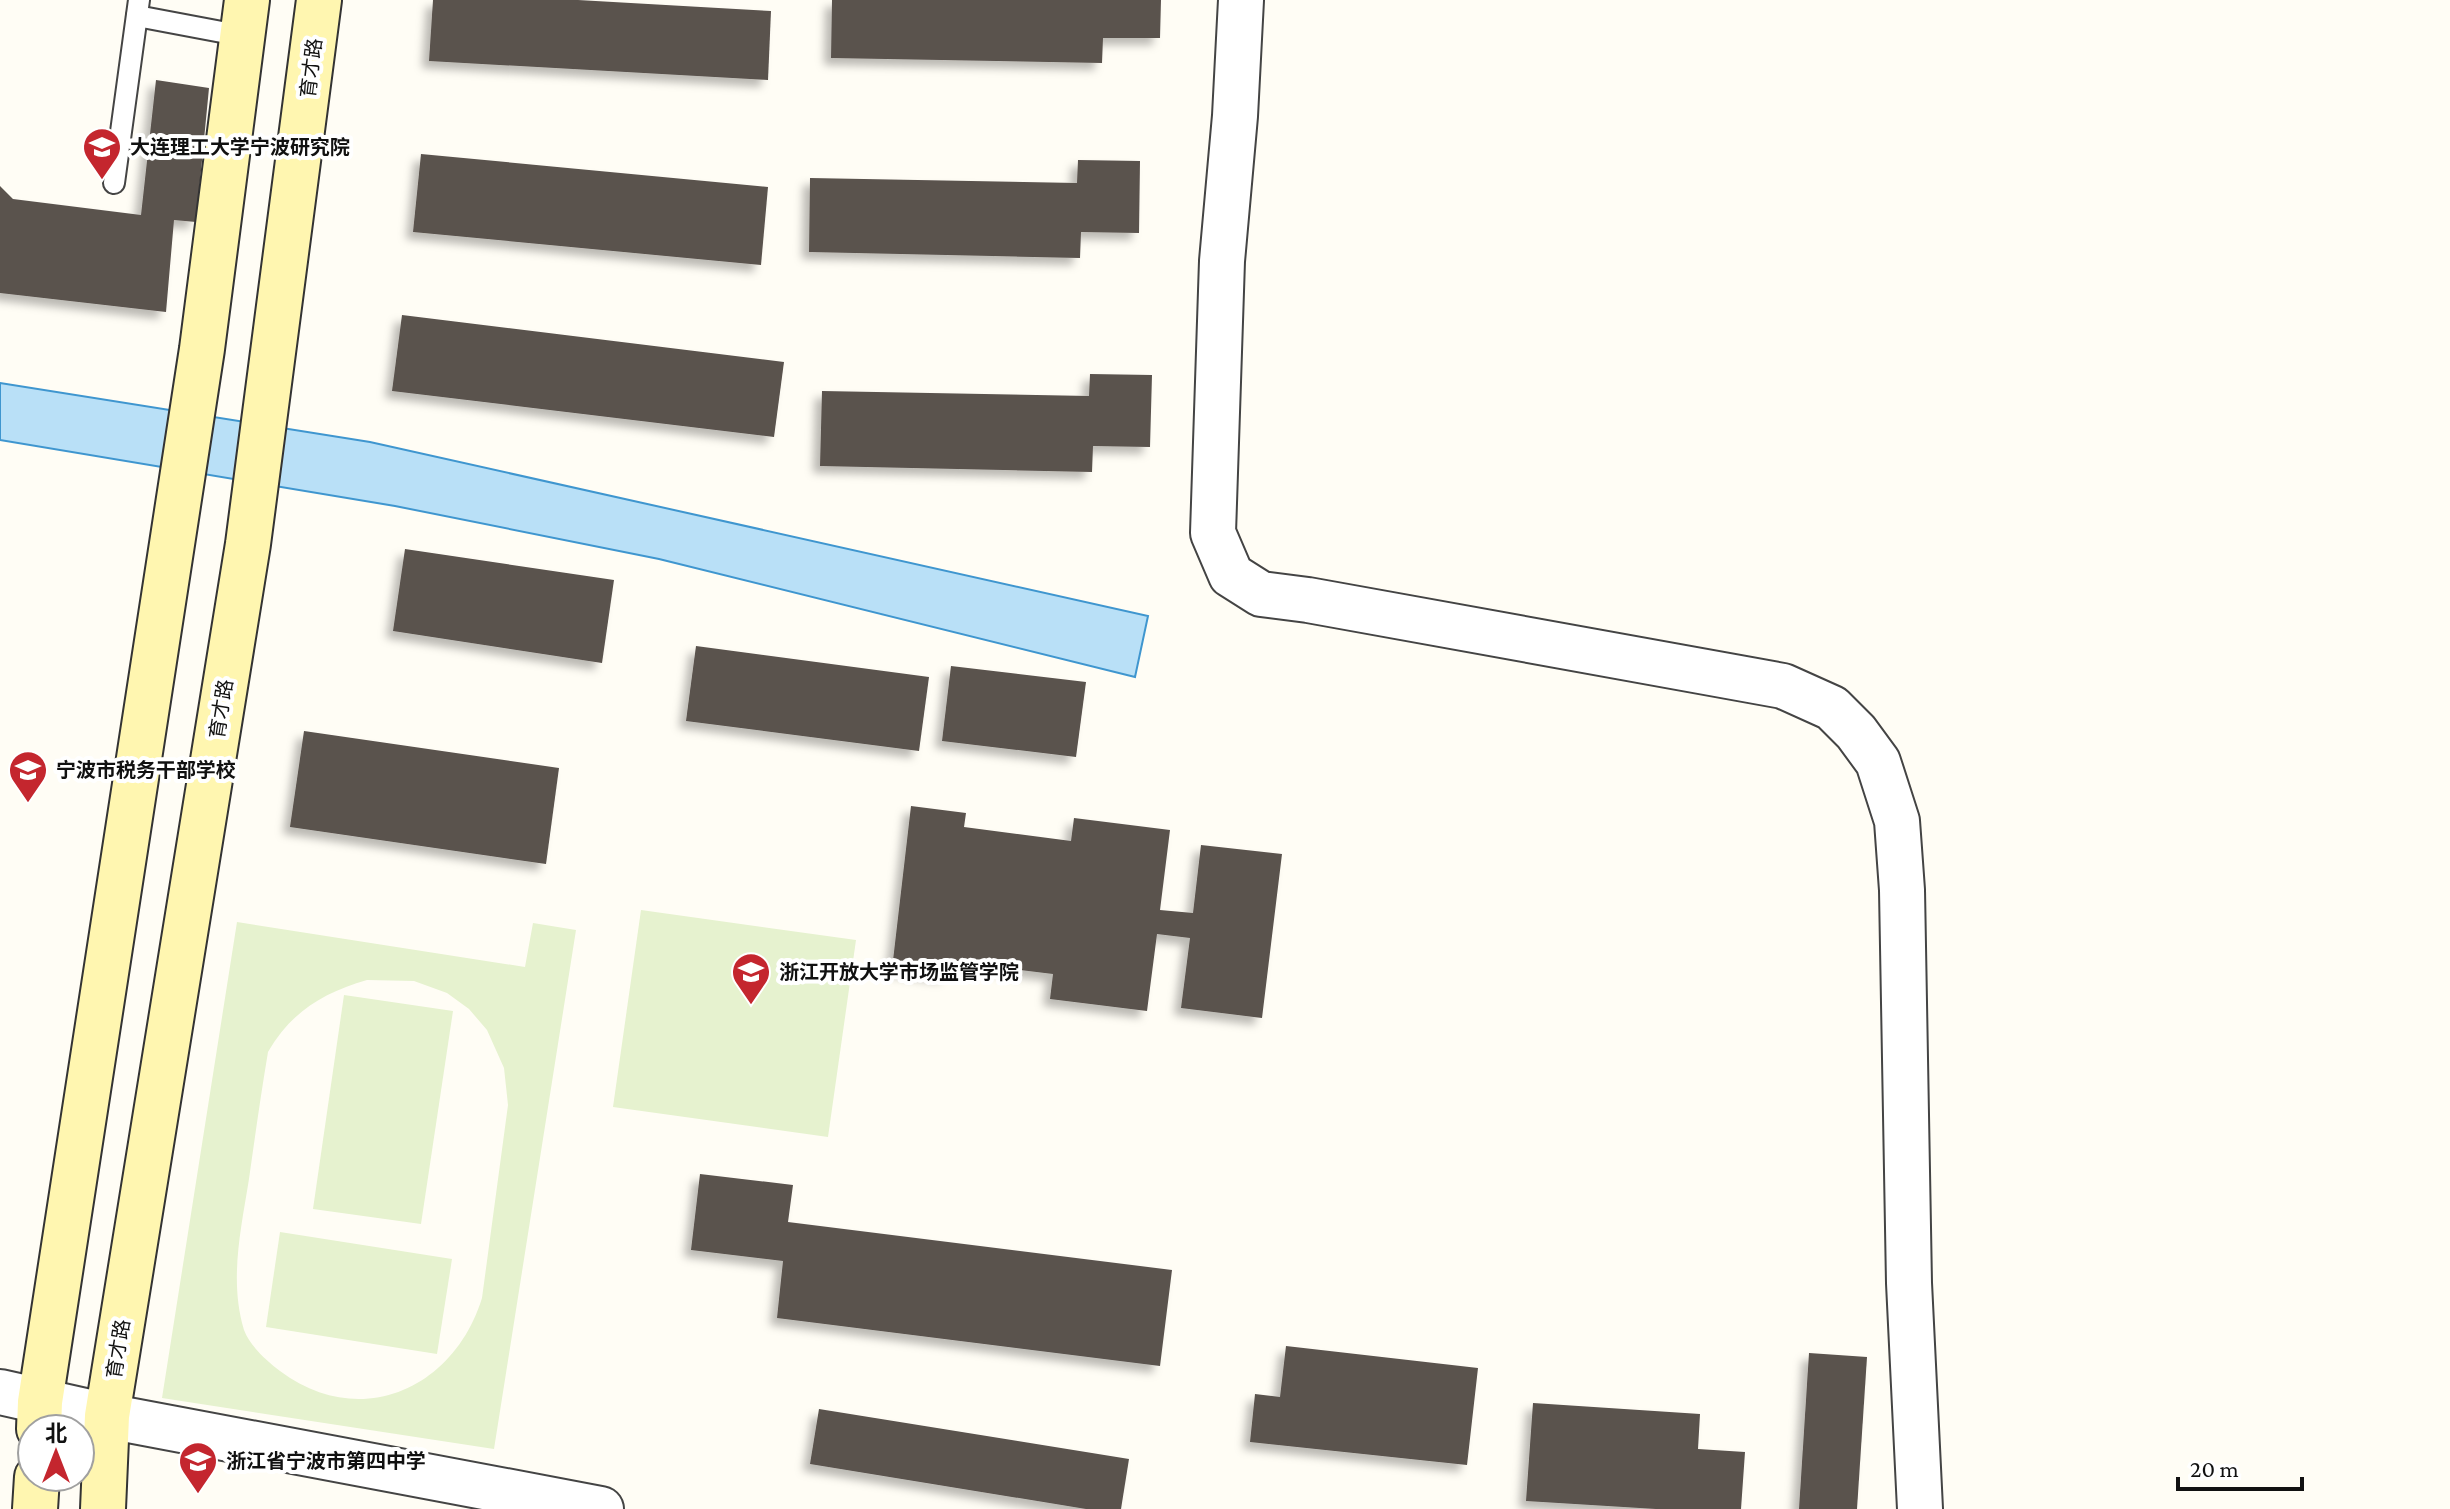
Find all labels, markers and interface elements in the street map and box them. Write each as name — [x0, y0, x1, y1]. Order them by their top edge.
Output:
street label: 育才路 — [296, 37, 326, 99]
school or university icon: 大连理工大学宁波研究院 — [81, 126, 123, 181]
place label: 大连理工大学宁波研究院 — [130, 136, 350, 158]
street label: 育才路 — [205, 678, 237, 740]
school or university icon: 宁波市税务干部学校 — [7, 749, 49, 804]
place label: 宁波市税务干部学校 — [56, 759, 236, 781]
school or university icon: 浙江开放大学市场监管学院 — [730, 951, 772, 1006]
place label: 浙江开放大学市场监管学院 — [779, 961, 1019, 983]
street label: 育才路 — [102, 1318, 134, 1380]
north arrow — [16, 1413, 96, 1493]
text: 北 — [45, 1421, 67, 1446]
school or university icon: 浙江省宁波市第四中学 — [177, 1440, 219, 1495]
scale bar — [2178, 1441, 2302, 1491]
place label: 浙江省宁波市第四中学 — [226, 1450, 426, 1472]
text: 20 m — [2190, 1455, 2239, 1482]

